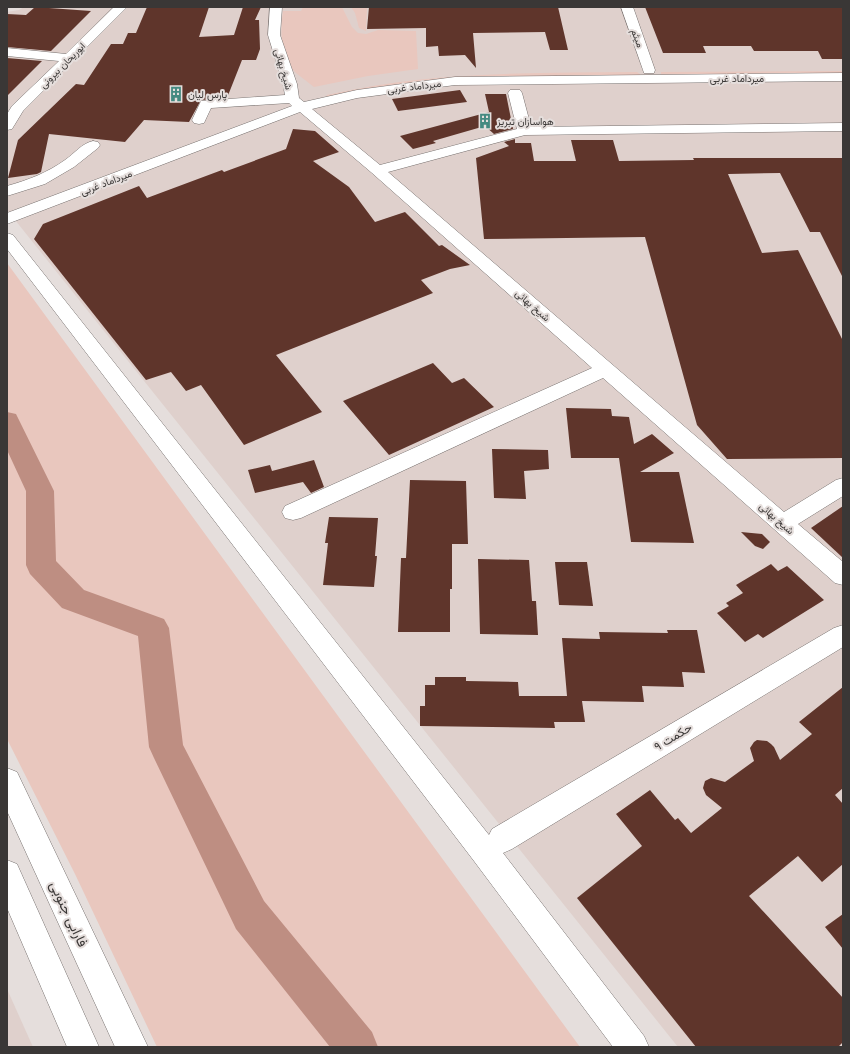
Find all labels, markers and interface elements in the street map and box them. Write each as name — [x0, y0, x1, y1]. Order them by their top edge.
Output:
street label: میثم — [627, 27, 648, 50]
street label: ابوریحان بیرونی — [36, 39, 89, 92]
street label: شیخ بهائی — [271, 47, 297, 92]
street label: میرداماد غربی — [710, 71, 764, 86]
street label: میرداماد غربی — [386, 76, 442, 97]
building icon: پارس لیان — [167, 85, 185, 103]
place label: پارس لیان — [188, 87, 227, 102]
building icon: هواسازان تبریز — [476, 112, 494, 130]
place label: هواسازان تبریز — [496, 114, 554, 129]
street label: میرداماد غربی — [78, 166, 134, 199]
street label: شیخ بهائی — [512, 286, 554, 325]
street label: شیخ بهائی — [756, 499, 798, 538]
street label: حکمت ۹ — [651, 719, 695, 755]
street label: فارابی جنوبی — [45, 878, 93, 950]

